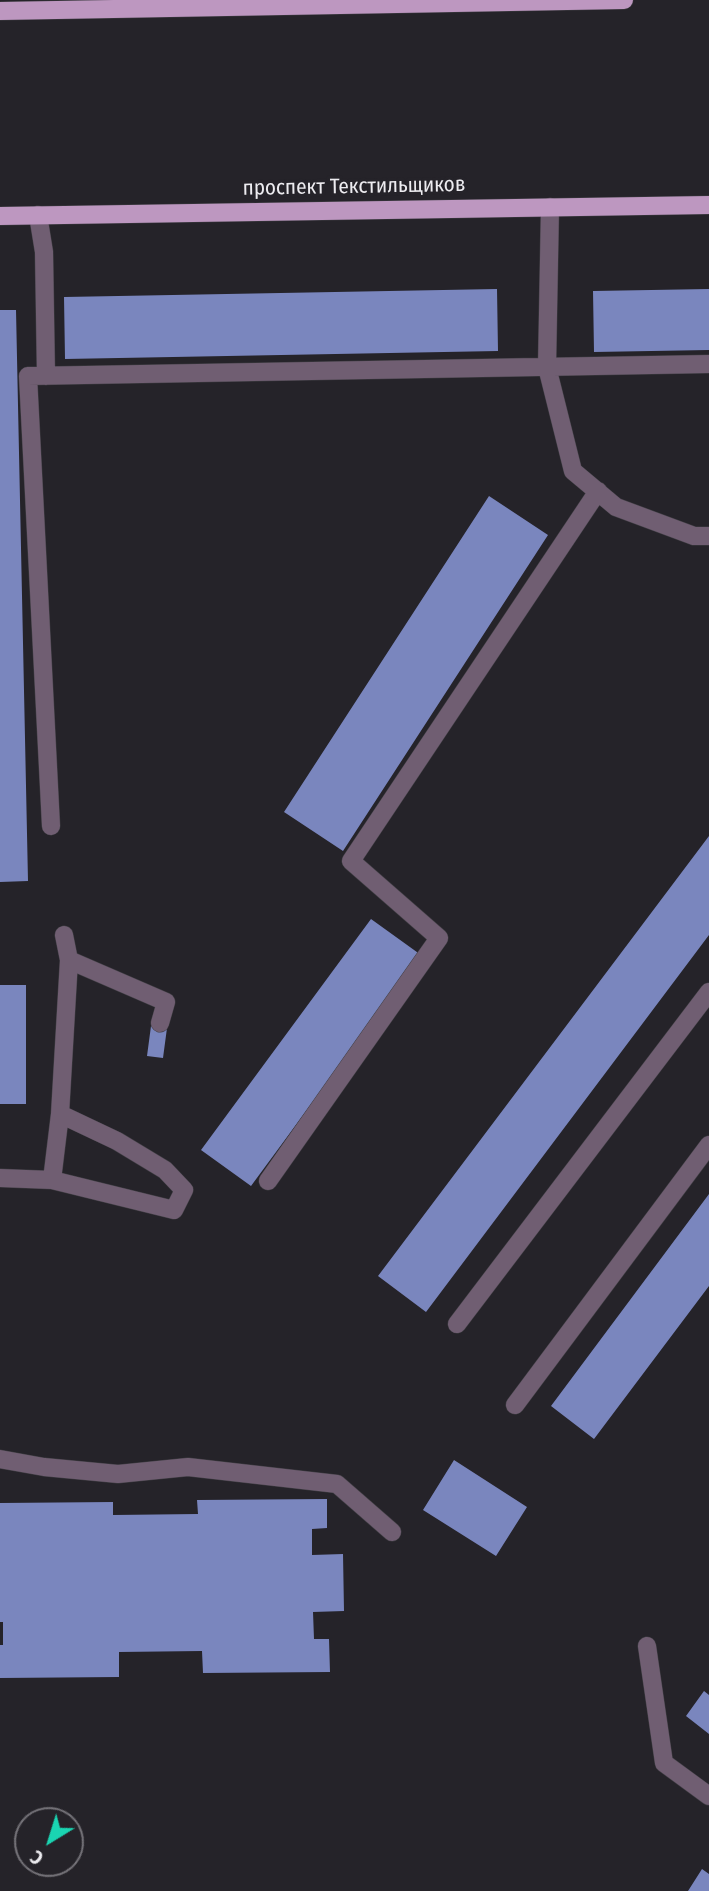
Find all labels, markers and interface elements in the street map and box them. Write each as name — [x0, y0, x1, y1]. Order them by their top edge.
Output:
street label: проспект Текстильщиков — [242, 172, 466, 202]
north arrow — [14, 1807, 84, 1877]
text: С — [26, 1845, 48, 1869]

